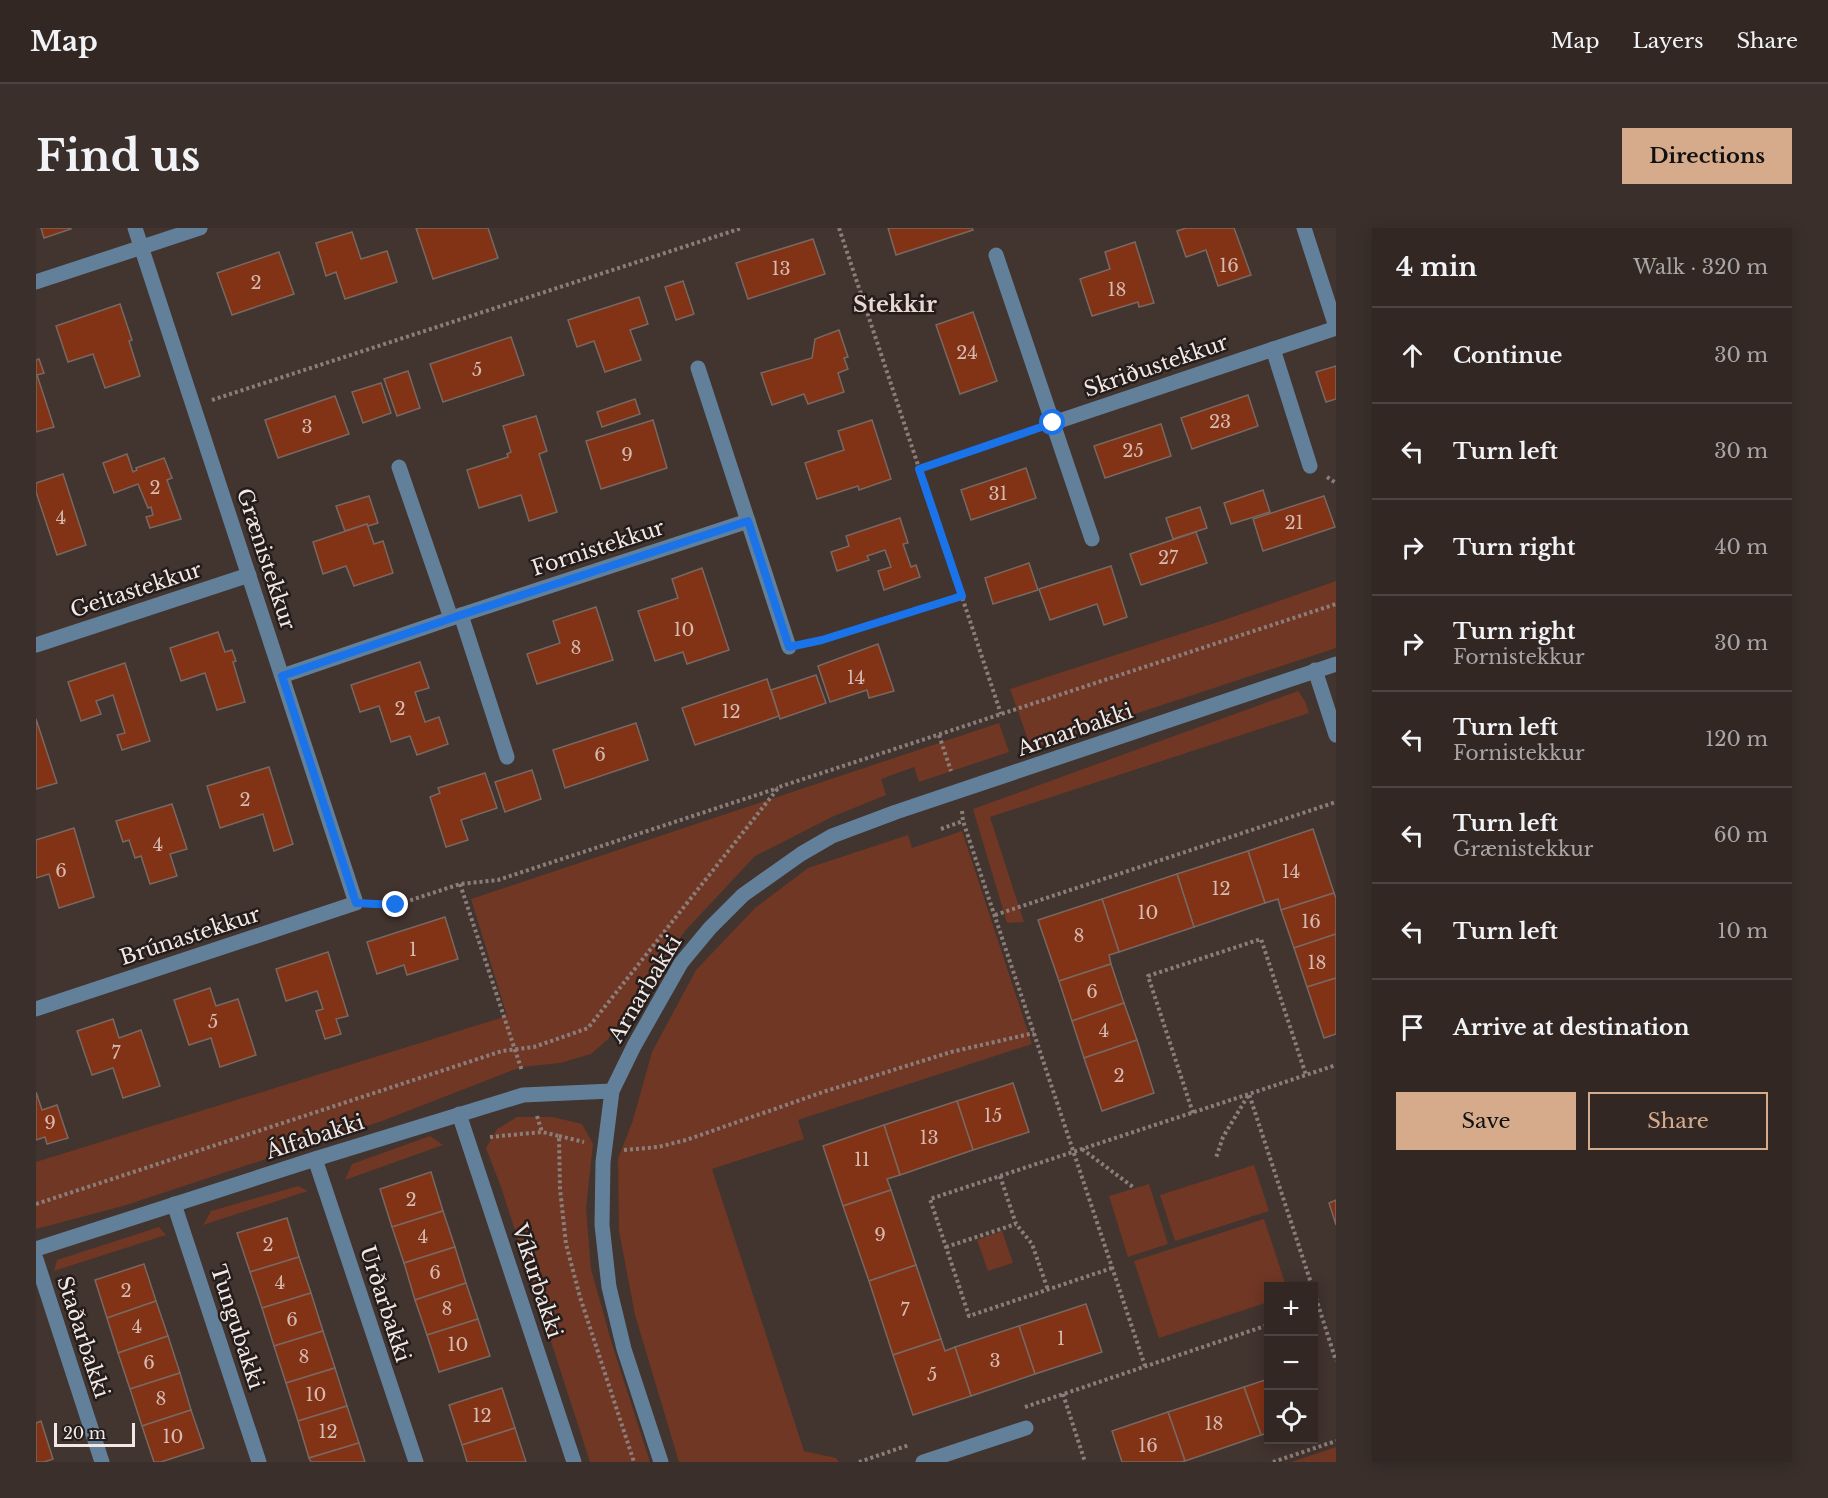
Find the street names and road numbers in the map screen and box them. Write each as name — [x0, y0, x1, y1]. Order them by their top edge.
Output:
street label: Skriðustekkur — [1081, 329, 1231, 403]
street label: Grænistekkur — [231, 485, 301, 633]
street label: Fornistekkur — [528, 514, 668, 582]
street label: Geitastekkur — [67, 557, 205, 623]
street label: Arnarbakki — [1013, 698, 1136, 762]
street label: Brúnastekkur — [117, 901, 263, 971]
street label: Arnarbakki — [602, 931, 687, 1048]
street label: Álfabakki — [262, 1109, 367, 1165]
street label: Víkurbakki — [506, 1220, 568, 1341]
street label: Urðarbakki — [354, 1243, 416, 1365]
street label: Tungubakki — [205, 1262, 269, 1392]
street label: Staðarbakki — [51, 1273, 115, 1401]

